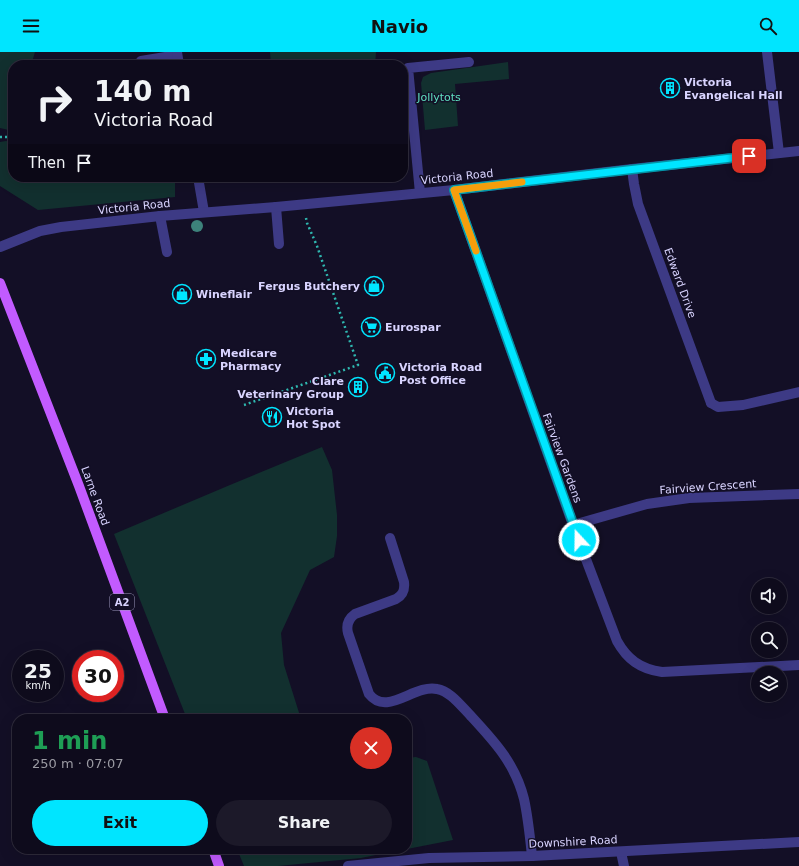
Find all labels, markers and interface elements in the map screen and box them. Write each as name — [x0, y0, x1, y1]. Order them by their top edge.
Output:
icon: menu — [20, 15, 42, 37]
icon: search — [757, 15, 779, 37]
text: Navio — [371, 16, 428, 37]
text: 140 m — [94, 75, 191, 108]
icon: right — [28, 76, 80, 128]
place label: Victoria Evangelical Hall — [684, 76, 783, 102]
building icon: Victoria Evangelical Hall — [659, 77, 681, 99]
park label: Jollytots — [416, 91, 461, 104]
text: Victoria Road — [94, 109, 213, 130]
pin — [732, 139, 766, 173]
icon: arrive — [738, 145, 760, 167]
icon: arrive — [73, 152, 95, 174]
text: Then — [28, 154, 65, 172]
street label: Victoria Road — [420, 167, 494, 187]
street label: Victoria Road — [97, 197, 171, 217]
street label: Edward Drive — [661, 246, 699, 320]
shop icon: Fergus Butchery — [363, 275, 385, 297]
place label: Fergus Butchery — [258, 280, 360, 293]
shop icon: Wineflair — [171, 283, 193, 305]
place label: Wineflair — [196, 288, 253, 301]
supermarket icon: Eurospar — [360, 316, 382, 338]
place label: Eurospar — [385, 321, 441, 334]
place label: Medicare Pharmacy — [220, 347, 281, 373]
pharmacy icon: Medicare Pharmacy — [195, 348, 217, 370]
place label: Victoria Road Post Office — [399, 361, 482, 387]
public building icon: Victoria Road Post Office — [374, 362, 396, 384]
place label: Clare Veterinary Group — [237, 375, 344, 401]
building icon: Clare Veterinary Group — [347, 376, 369, 398]
place label: Victoria Hot Spot — [286, 405, 340, 431]
restaurant icon: Victoria Hot Spot — [261, 406, 283, 428]
street label: Fairview Gardens — [540, 411, 584, 505]
street label: Larne Road — [78, 465, 112, 527]
street label: Fairview Crescent — [659, 477, 758, 497]
position arrow — [558, 519, 600, 561]
map controls — [751, 578, 787, 702]
button: sound — [751, 578, 787, 614]
road number: A2 — [110, 594, 134, 610]
button: search — [751, 622, 787, 658]
speed limit sign: 30 — [72, 650, 124, 702]
text: 25 — [24, 659, 52, 683]
button: layers — [751, 666, 787, 702]
text: km/h — [25, 680, 51, 691]
text: 1 min — [32, 727, 107, 755]
button: close — [350, 727, 392, 769]
text: 250 m · 07:07 — [32, 756, 123, 771]
button: Exit — [32, 800, 208, 846]
button: Share — [216, 800, 392, 846]
street label: Downshire Road — [528, 833, 618, 851]

